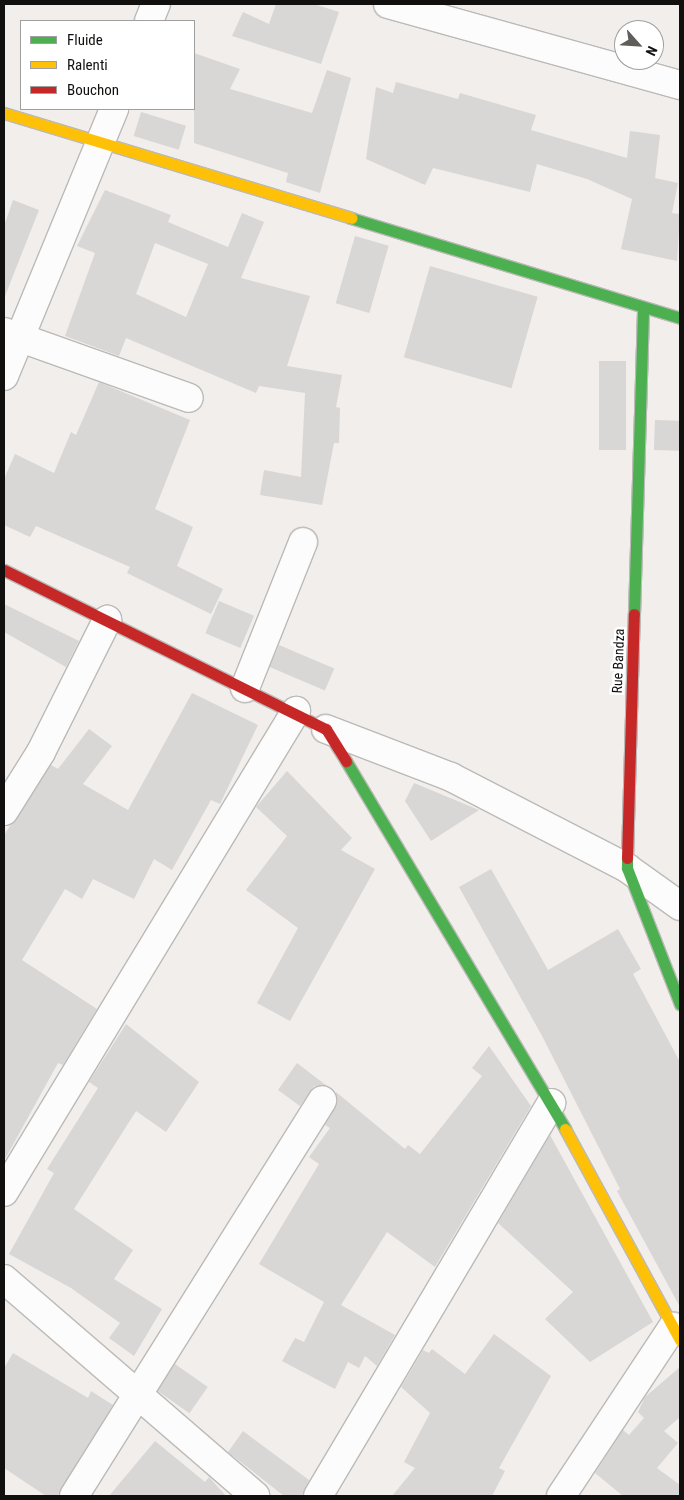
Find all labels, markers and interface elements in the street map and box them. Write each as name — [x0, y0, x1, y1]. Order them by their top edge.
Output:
legend — [20, 20, 195, 110]
north arrow — [614, 20, 664, 70]
text: Fluide — [67, 31, 103, 49]
text: N — [643, 44, 661, 58]
text: Ralenti — [67, 56, 108, 74]
text: Bouchon — [67, 81, 119, 99]
street label: Rue Bandza — [608, 628, 628, 694]

